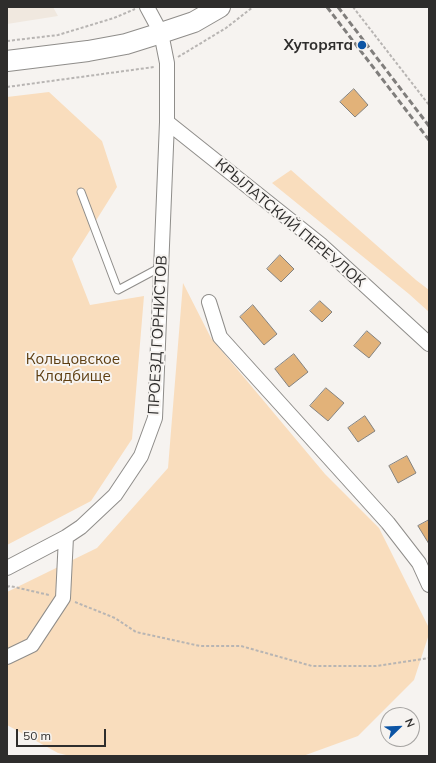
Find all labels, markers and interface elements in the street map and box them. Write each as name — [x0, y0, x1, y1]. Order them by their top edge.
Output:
place label: Хуторята — [284, 36, 353, 54]
marker: Хуторята — [356, 39, 368, 51]
street label: КРЫЛАТСКИЙ ПЕРЕУЛОК — [211, 155, 369, 291]
street label: ПРОЕЗД ГОРНИСТОВ — [145, 255, 171, 415]
park label: Кольцовское Кладбище — [26, 350, 120, 385]
north arrow — [380, 707, 420, 747]
text: N — [402, 716, 418, 729]
scale bar — [18, 721, 108, 747]
text: 50 m — [23, 728, 51, 743]

